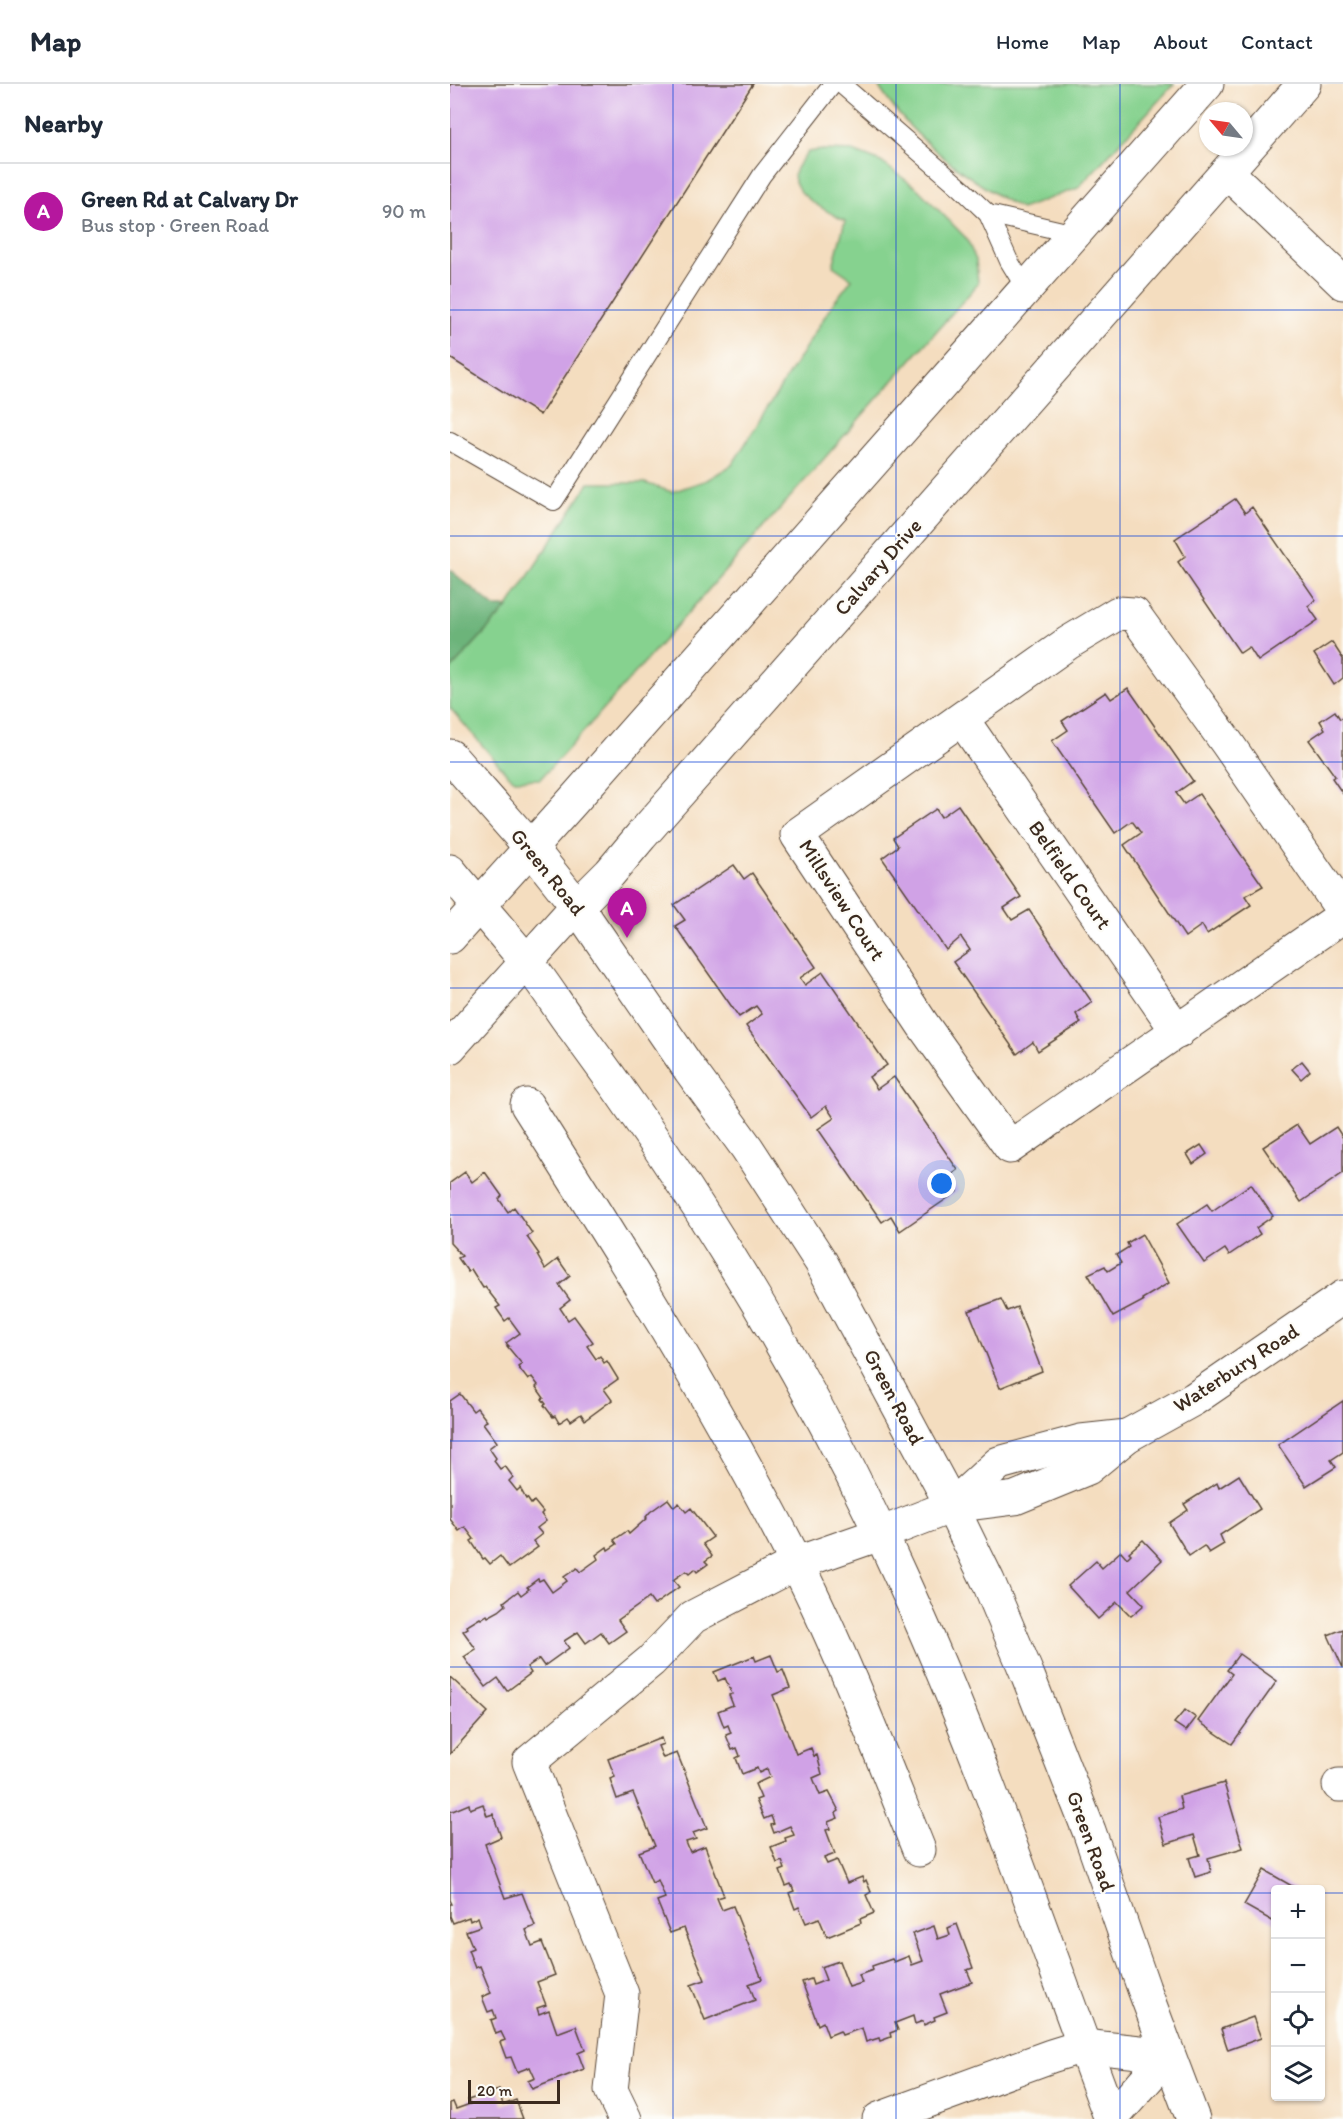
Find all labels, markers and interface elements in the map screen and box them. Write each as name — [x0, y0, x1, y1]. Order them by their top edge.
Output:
text: Map — [30, 24, 81, 58]
text: Home — [996, 29, 1049, 54]
text: Map — [1082, 29, 1121, 54]
text: About — [1154, 29, 1208, 54]
text: Contact — [1241, 29, 1313, 54]
north arrow — [1199, 102, 1253, 156]
text: Nearby — [24, 107, 103, 139]
text: Green Rd at Calvary Dr — [81, 186, 298, 213]
text: A — [37, 199, 50, 223]
text: 90 m — [382, 199, 426, 223]
text: Bus stop · Green Road — [81, 213, 269, 237]
street label: Calvary Drive — [829, 513, 927, 620]
street label: Belfield Court — [1024, 816, 1117, 934]
street label: Green Road — [506, 823, 591, 921]
street label: Millsview Court — [794, 834, 891, 965]
pin: A — [608, 888, 646, 938]
your location — [927, 1169, 956, 1198]
street label: Waterbury Road — [1168, 1317, 1304, 1417]
street label: Green Road — [859, 1345, 930, 1449]
street label: Green Road — [1062, 1787, 1121, 1895]
map controls — [1271, 1885, 1325, 2101]
button: + — [1271, 1885, 1325, 1939]
button: − — [1271, 1939, 1325, 1993]
button: locate — [1271, 1993, 1325, 2047]
button: layers — [1271, 2047, 1325, 2101]
scale bar — [468, 2077, 560, 2104]
text: 20 m — [477, 2081, 512, 2100]

